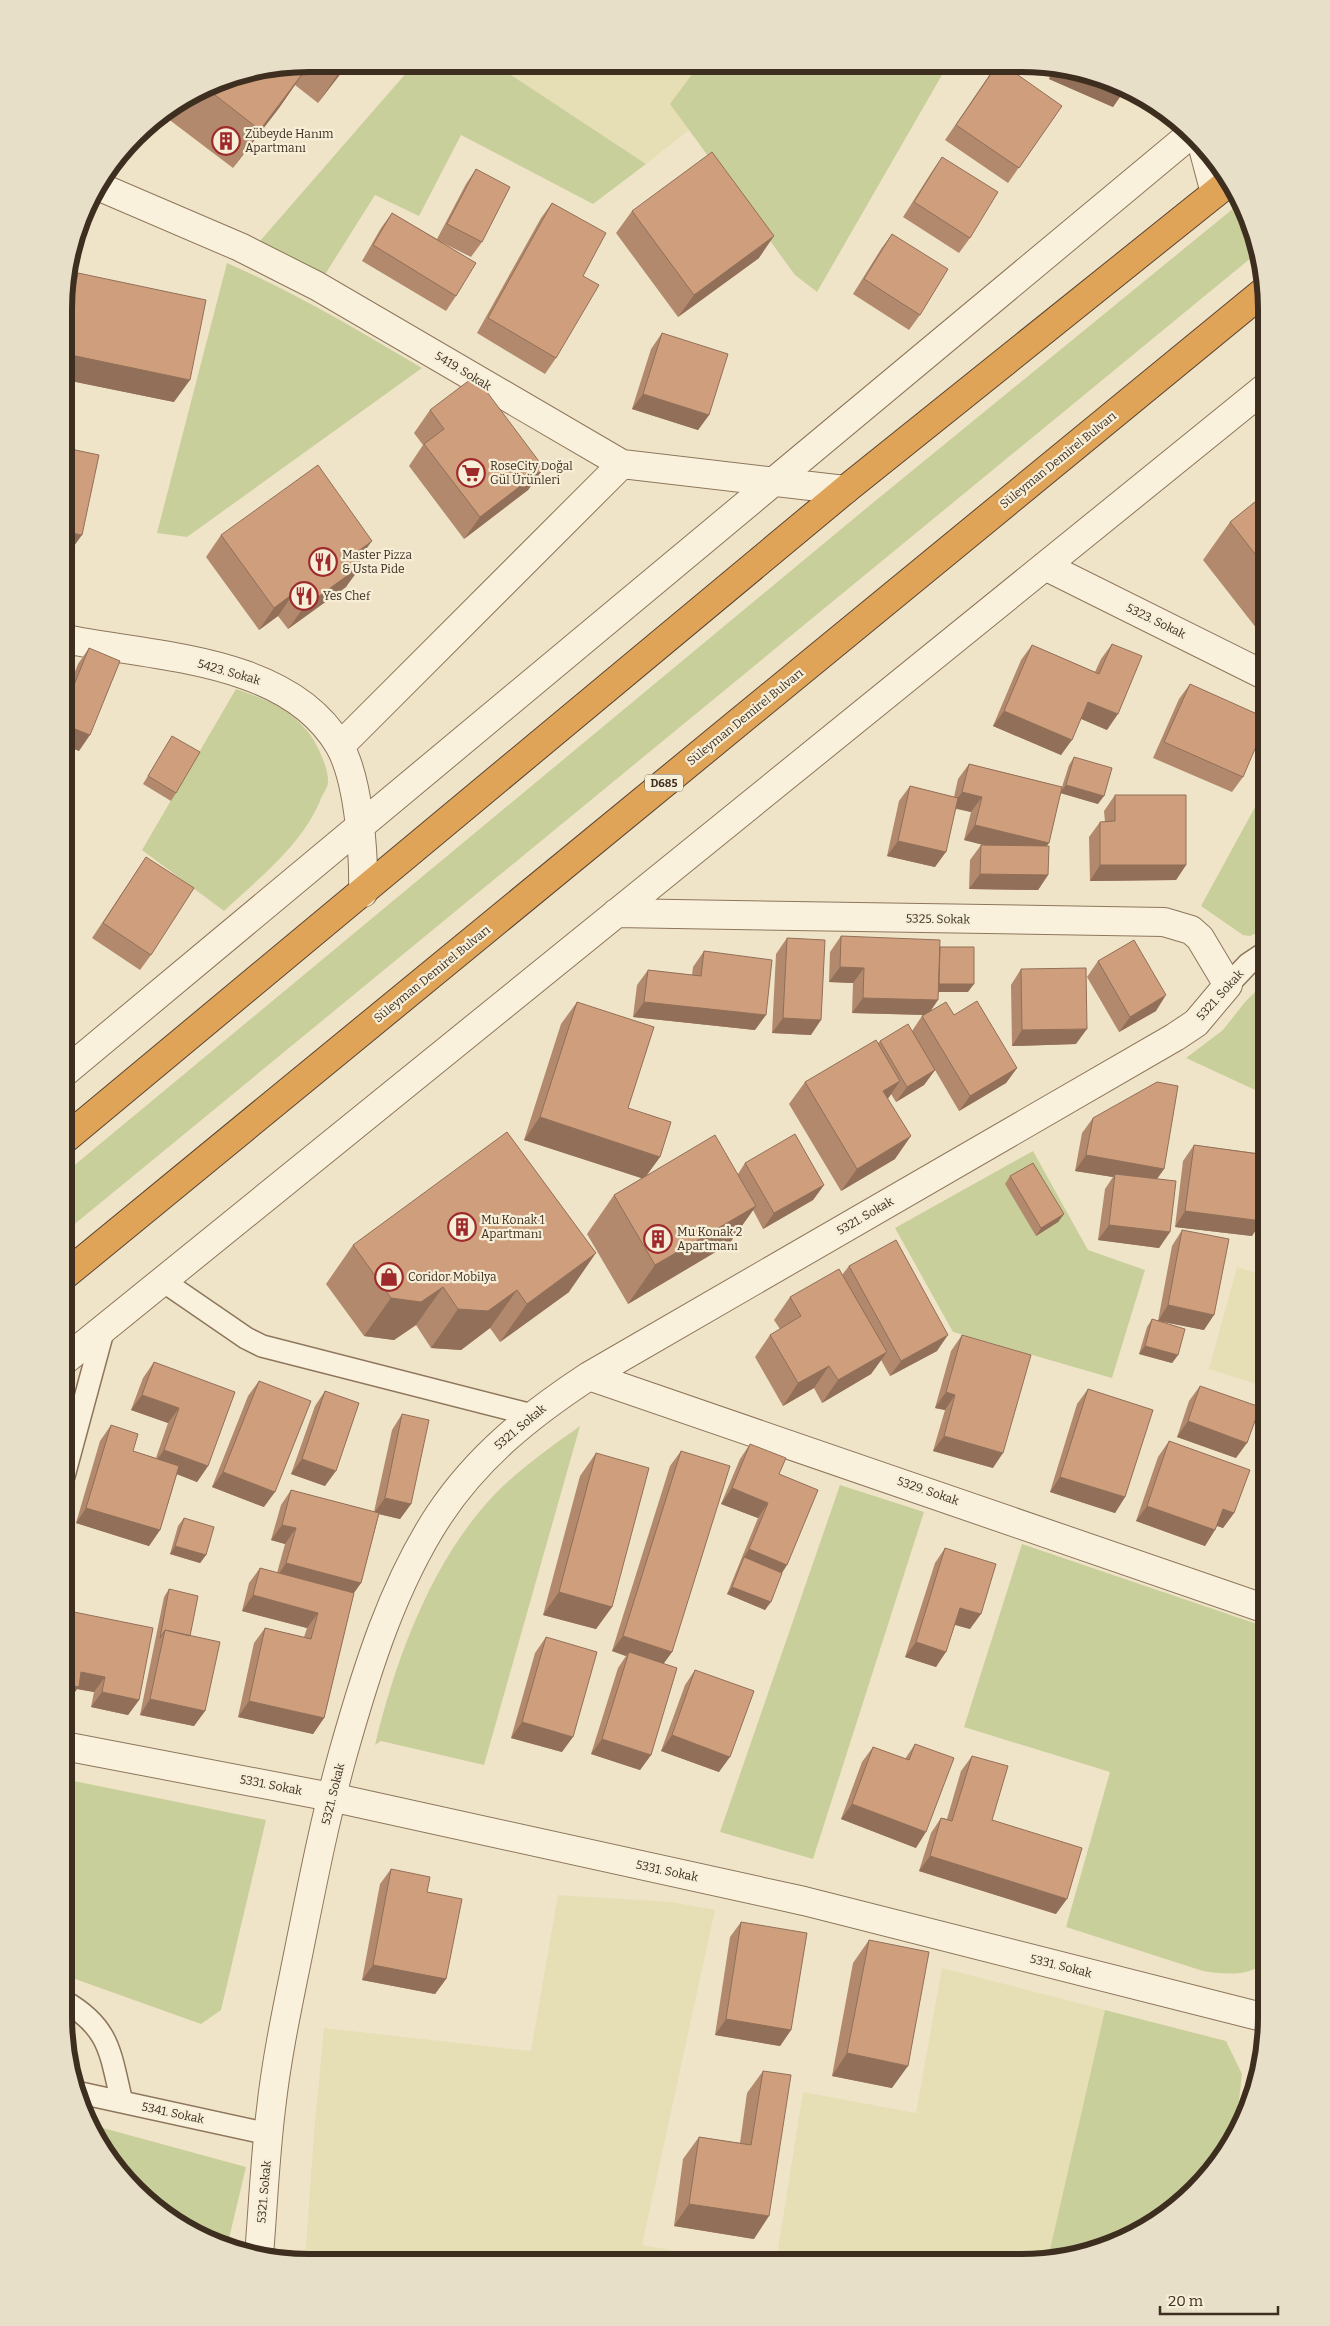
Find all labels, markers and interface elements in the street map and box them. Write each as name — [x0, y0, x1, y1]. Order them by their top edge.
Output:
building icon: Zübeyde Hanım Apartmanı — [211, 126, 241, 156]
place label: Zübeyde Hanım Apartmanı — [245, 127, 334, 155]
street label: 5419. Sokak — [432, 349, 494, 393]
street label: Süleyman Demirel Bulvarı — [997, 408, 1119, 511]
supermarket icon: RoseCity Doğal Gül Ürünleri — [456, 458, 486, 488]
place label: RoseCity Doğal Gül Ürünleri — [490, 459, 573, 487]
restaurant icon: Master Pizza & Usta Pide — [308, 547, 338, 577]
place label: Master Pizza & Usta Pide — [342, 548, 412, 576]
restaurant icon: Yes Chef — [289, 581, 319, 611]
place label: Yes Chef — [323, 589, 371, 603]
street label: 5323. Sokak — [1124, 601, 1188, 642]
street label: 5423. Sokak — [196, 656, 262, 688]
street label: Süleyman Demirel Bulvarı — [684, 665, 806, 768]
road number: D685 — [645, 774, 683, 791]
street label: 5325. Sokak — [906, 911, 970, 927]
street label: Süleyman Demirel Bulvarı — [371, 922, 493, 1025]
street label: 5321. Sokak — [1194, 967, 1246, 1023]
street label: 5321. Sokak — [834, 1194, 896, 1238]
building icon: Mu Konak 1 Apartmanı — [447, 1212, 477, 1242]
place label: Mu Konak 1 Apartmanı — [481, 1213, 545, 1241]
building icon: Mu Konak 2 Apartmanı — [643, 1224, 673, 1254]
place label: Mu Konak 2 Apartmanı — [677, 1225, 742, 1253]
shop icon: Coridor Mobilya — [374, 1262, 404, 1292]
place label: Coridor Mobilya — [408, 1270, 497, 1284]
street label: 5321. Sokak — [491, 1401, 549, 1453]
street label: 5329. Sokak — [895, 1474, 961, 1508]
street label: 5321. Sokak — [319, 1762, 347, 1826]
street label: 5331. Sokak — [239, 1772, 304, 1798]
street label: 5331. Sokak — [635, 1858, 700, 1884]
street label: 5331. Sokak — [1029, 1952, 1094, 1980]
street label: 5341. Sokak — [140, 2100, 206, 2126]
street label: 5321. Sokak — [254, 2160, 274, 2224]
scale bar — [1160, 2284, 1278, 2316]
text: 20 m — [1168, 2292, 1204, 2310]

